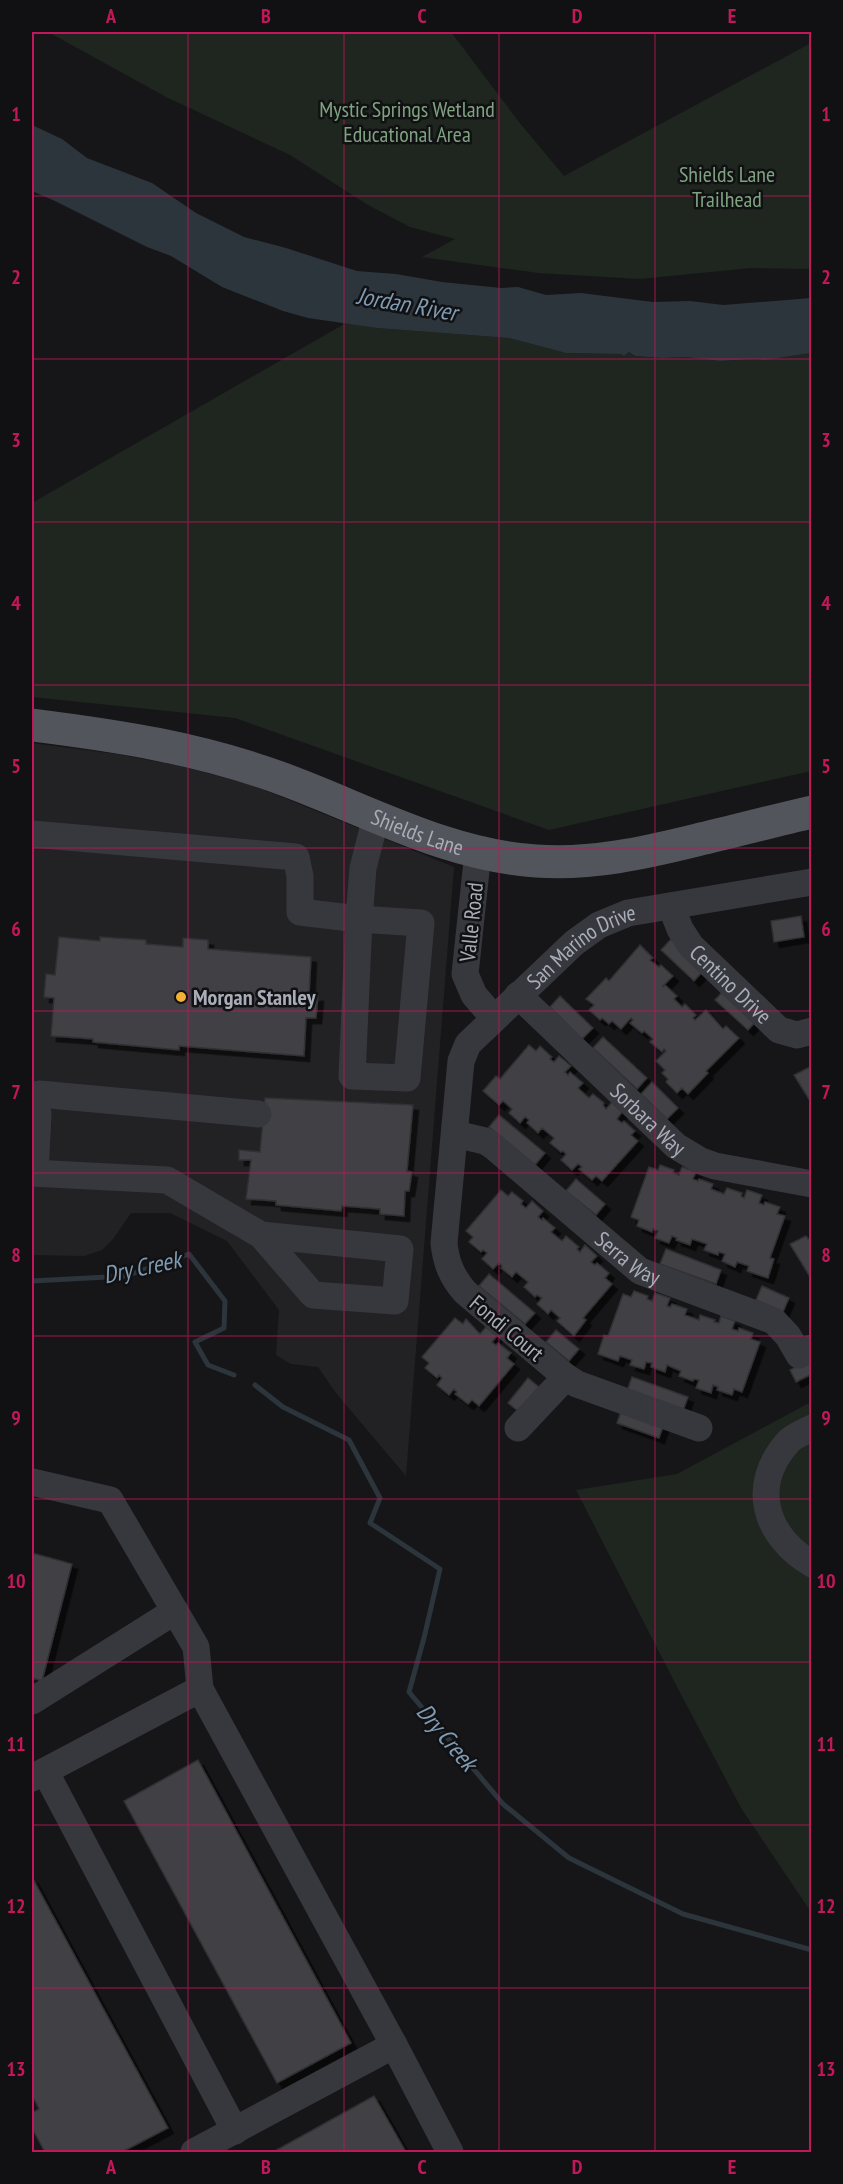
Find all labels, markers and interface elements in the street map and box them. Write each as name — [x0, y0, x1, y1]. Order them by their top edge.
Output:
text: A — [105, 3, 117, 29]
text: B — [261, 3, 271, 29]
text: C — [417, 3, 427, 29]
text: D — [572, 3, 583, 29]
text: E — [728, 3, 736, 29]
park label: Mystic Springs Wetland Educational Area — [319, 95, 495, 148]
text: 1 — [11, 101, 21, 127]
text: 1 — [821, 101, 831, 127]
park label: Shields Lane Trailhead — [679, 160, 775, 213]
text: 2 — [11, 264, 21, 290]
text: 2 — [821, 264, 831, 290]
water label: Jordan River — [354, 280, 463, 329]
text: 3 — [11, 427, 21, 453]
text: 3 — [821, 427, 831, 453]
text: 4 — [11, 590, 21, 616]
text: 4 — [821, 590, 831, 616]
text: 5 — [11, 753, 21, 779]
text: 5 — [821, 753, 831, 779]
street label: Shields Lane — [367, 802, 467, 861]
street label: Valle Road — [453, 881, 489, 964]
street label: San Marino Drive — [520, 898, 638, 995]
text: 6 — [11, 916, 21, 942]
text: 6 — [821, 916, 831, 942]
street label: Centino Drive — [684, 938, 778, 1030]
place label: Morgan Stanley — [193, 983, 317, 1011]
marker: Morgan Stanley — [174, 990, 188, 1004]
street label: Sorbara Way — [605, 1077, 691, 1163]
text: 7 — [11, 1079, 21, 1105]
text: 7 — [821, 1079, 831, 1105]
street label: Serra Way — [589, 1225, 665, 1291]
text: 8 — [11, 1242, 21, 1268]
text: 8 — [821, 1242, 831, 1268]
water label: Dry Creek — [100, 1243, 186, 1290]
street label: Fondi Court — [464, 1289, 550, 1367]
text: 9 — [11, 1405, 21, 1431]
text: 9 — [821, 1405, 831, 1431]
text: 10 — [6, 1568, 26, 1594]
text: 10 — [816, 1568, 836, 1594]
water label: Dry Creek — [410, 1697, 486, 1779]
text: 11 — [6, 1731, 26, 1757]
text: 11 — [816, 1731, 836, 1757]
text: 12 — [6, 1893, 26, 1919]
text: 12 — [816, 1893, 836, 1919]
text: 13 — [6, 2056, 26, 2082]
text: 13 — [816, 2056, 836, 2082]
text: A — [105, 2154, 117, 2180]
text: B — [261, 2154, 271, 2180]
text: C — [417, 2154, 427, 2180]
text: D — [572, 2154, 583, 2180]
text: E — [728, 2154, 736, 2180]

